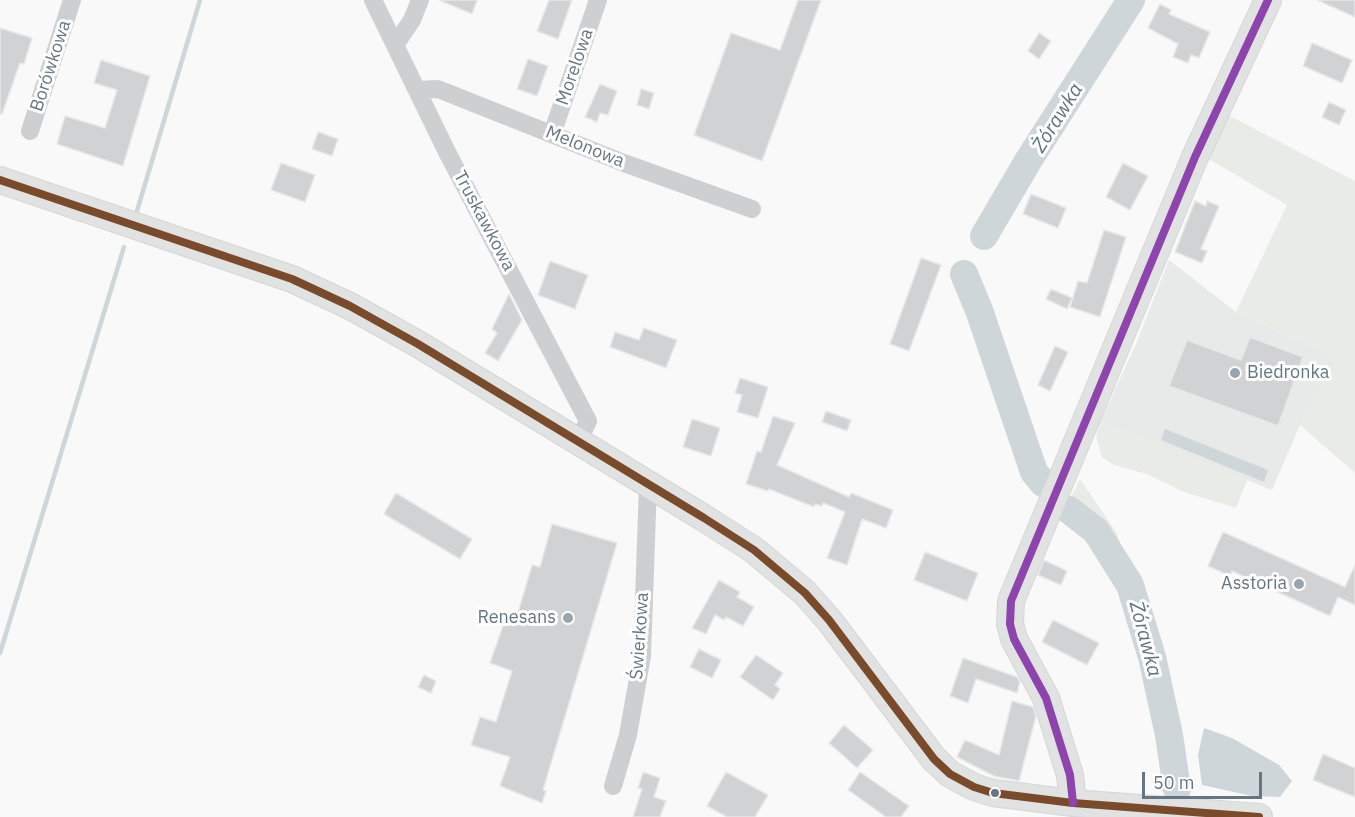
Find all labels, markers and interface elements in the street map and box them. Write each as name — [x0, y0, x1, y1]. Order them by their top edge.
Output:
street label: Borówkowa — [26, 18, 76, 114]
street label: Morelowa — [552, 26, 598, 108]
water label: Żórawka — [1027, 79, 1089, 157]
street label: Melonowa — [542, 121, 628, 173]
street label: Truskawkowa — [449, 167, 519, 275]
place label: Biedronka — [1247, 362, 1329, 384]
marker: Biedronka — [1228, 366, 1242, 380]
place label: Asstoria — [1221, 573, 1287, 595]
marker: Asstoria — [1292, 577, 1306, 591]
street label: Świerkowa — [626, 591, 654, 681]
water label: Żórawka — [1123, 599, 1167, 679]
place label: Renesans — [477, 607, 556, 629]
marker: Renesans — [561, 611, 575, 625]
scale bar — [1145, 760, 1265, 798]
text: 50 m — [1153, 771, 1195, 794]
unlabelled marker — [989, 787, 1001, 799]

